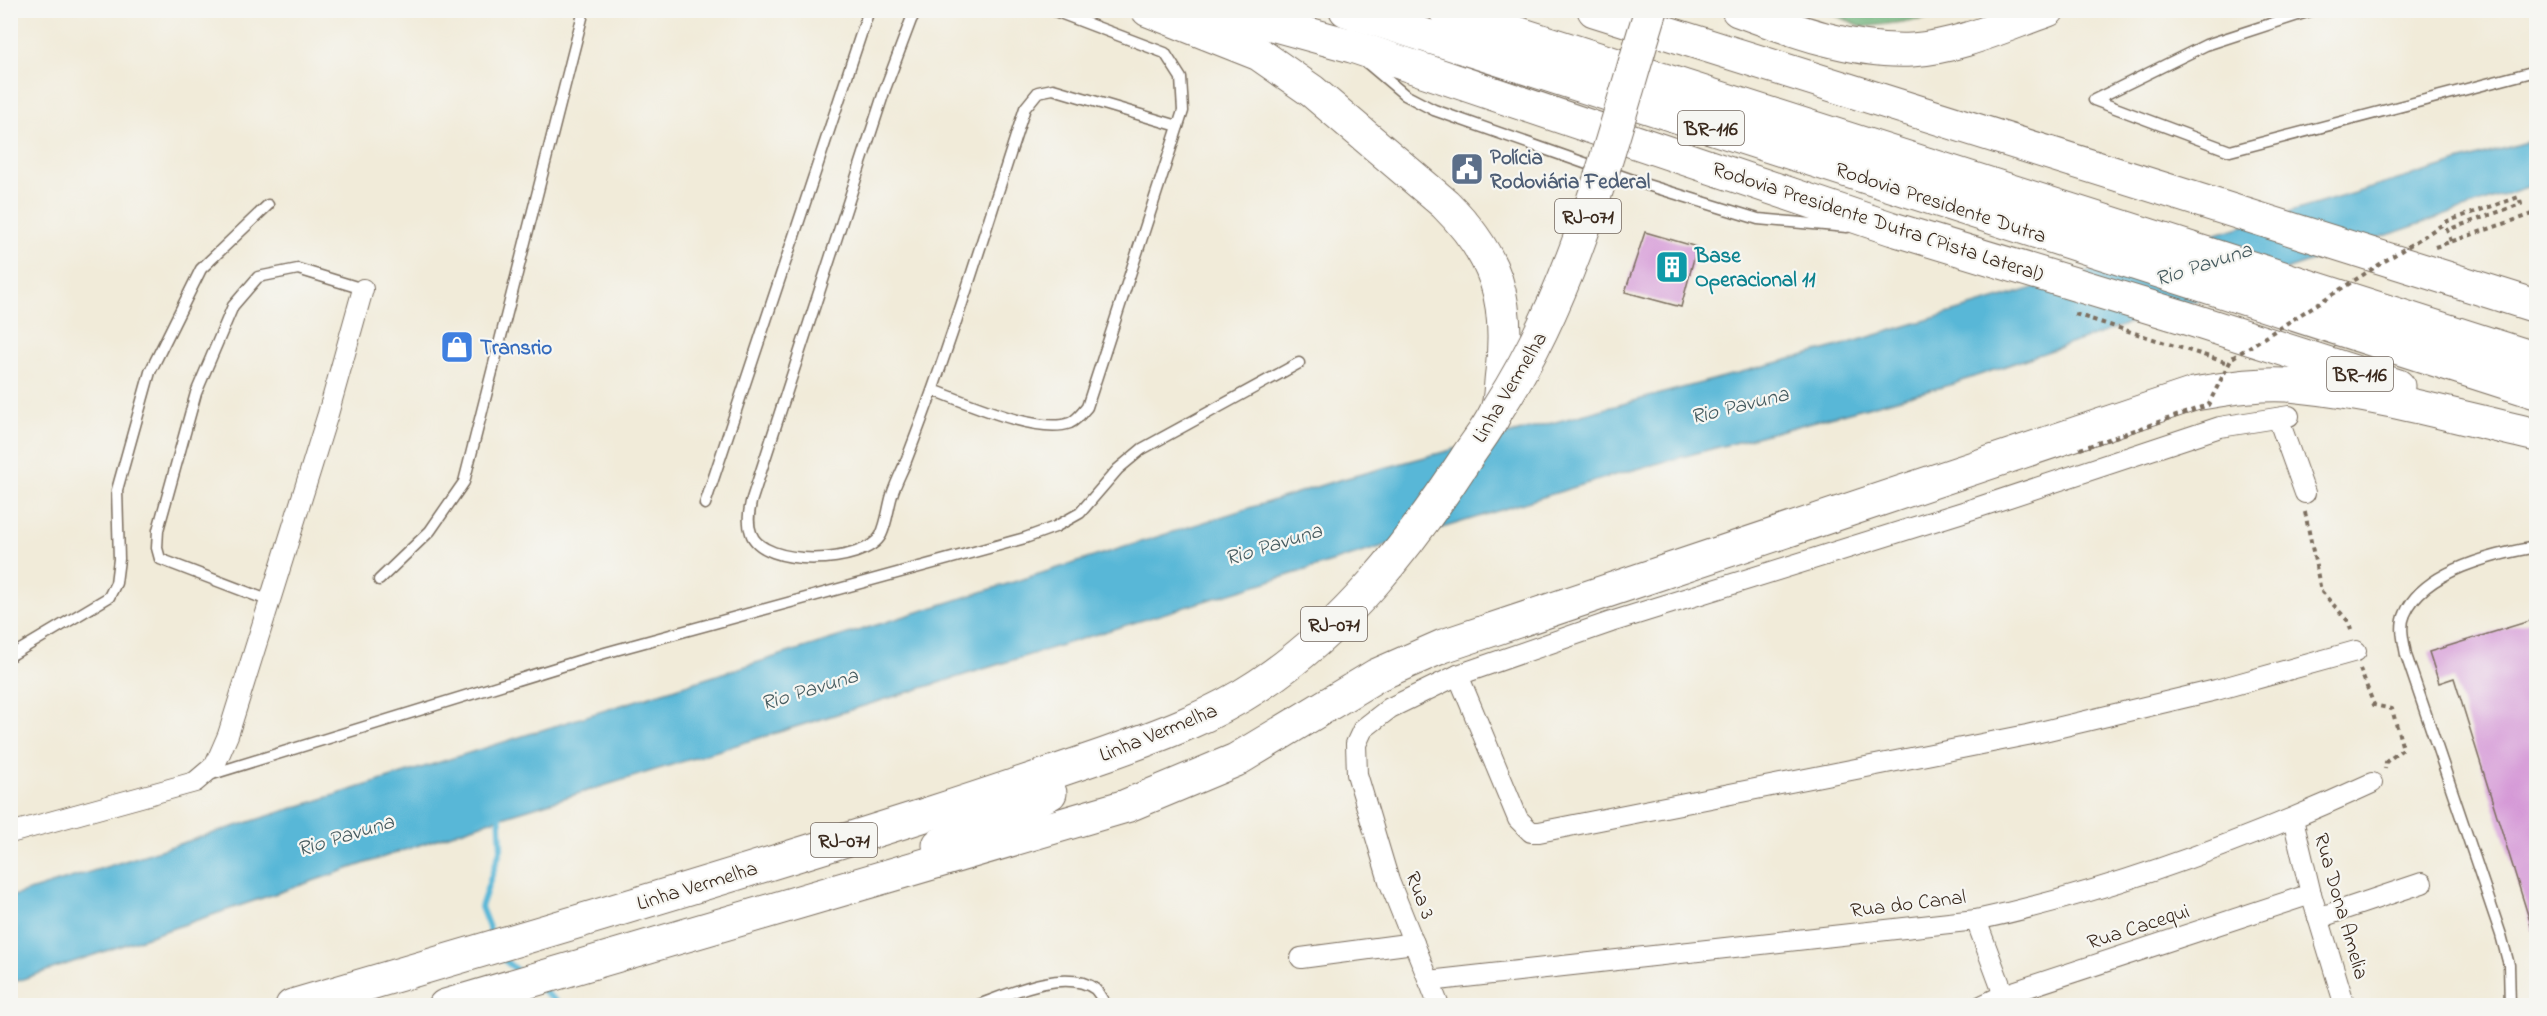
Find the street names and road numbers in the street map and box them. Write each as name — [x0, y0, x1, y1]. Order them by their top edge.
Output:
road number: BR-116 — [1678, 111, 1744, 145]
street label: Rodovia Presidente Dutra (Pista Lateral) — [1708, 155, 2047, 291]
street label: Rodovia Presidente Dutra — [1831, 156, 2050, 252]
road number: RJ-071 — [1555, 199, 1621, 233]
street label: Linha Vermelha — [1466, 327, 1556, 449]
road number: BR-116 — [2327, 357, 2393, 391]
road number: RJ-071 — [1301, 607, 1367, 641]
street label: Linha Vermelha — [1095, 697, 1222, 771]
road number: RJ-071 — [811, 823, 877, 857]
street label: Rua Dona Amelia — [2305, 830, 2375, 983]
street label: Linha Vermelha — [634, 854, 762, 920]
street label: Rua 3 — [1396, 868, 1442, 924]
street label: Rua do Canal — [1849, 883, 1968, 927]
street label: Rua Cacequi — [2083, 897, 2194, 959]

